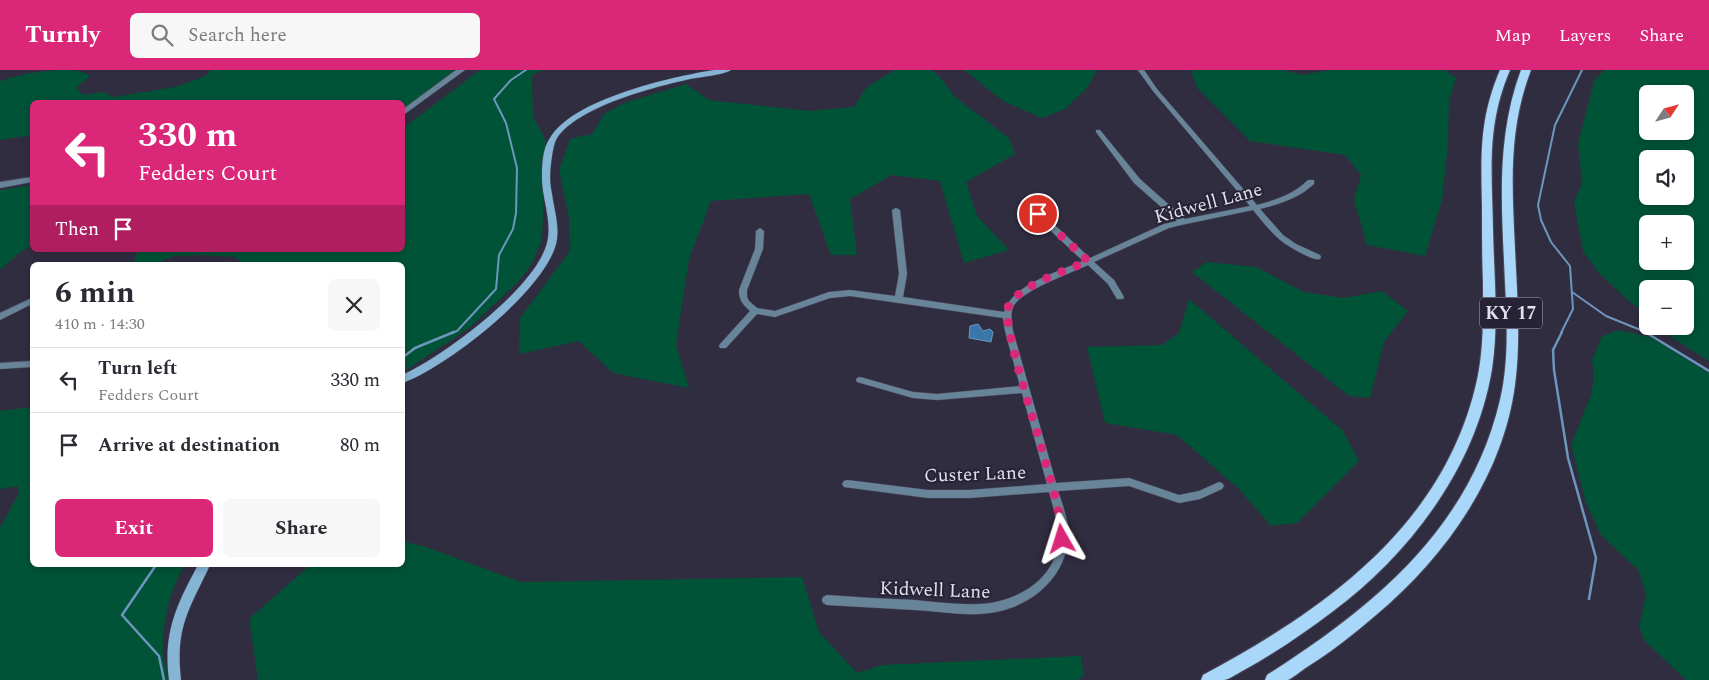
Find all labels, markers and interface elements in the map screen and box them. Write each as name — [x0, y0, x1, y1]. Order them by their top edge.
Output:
search box — [130, 13, 480, 58]
text: Turnly — [25, 17, 100, 53]
icon: search — [148, 21, 176, 49]
text: Search here — [188, 21, 287, 50]
text: Map — [1495, 22, 1531, 49]
text: Layers — [1559, 22, 1611, 49]
text: Share — [1639, 22, 1684, 49]
north arrow — [1639, 85, 1694, 140]
map controls — [1639, 85, 1694, 335]
text: 330 m — [138, 109, 237, 162]
icon: left — [55, 120, 120, 185]
button: sound — [1639, 150, 1694, 205]
text: Fedders Court — [138, 157, 277, 190]
street label: Kidwell Lane — [1151, 175, 1266, 232]
pin — [1017, 193, 1059, 235]
icon: arrive — [1024, 200, 1052, 228]
text: Then — [55, 215, 99, 244]
icon: arrive — [109, 215, 137, 243]
button: + — [1639, 215, 1694, 270]
text: 6 min — [55, 270, 135, 316]
button: close — [328, 279, 380, 331]
button: − — [1639, 280, 1694, 335]
road number: KY 17 — [1480, 298, 1542, 328]
text: 410 m · 14:30 — [55, 312, 145, 336]
text: Turn left — [98, 354, 177, 383]
icon: left — [55, 366, 83, 394]
text: 330 m — [330, 366, 380, 395]
text: Fedders Court — [98, 383, 199, 407]
icon: arrive — [55, 431, 83, 459]
text: Arrive at destination — [98, 431, 280, 460]
text: 80 m — [340, 431, 380, 460]
street label: Custer Lane — [923, 458, 1027, 491]
button: Exit — [55, 499, 213, 557]
button: Share — [223, 499, 380, 557]
position arrow — [1035, 512, 1087, 564]
street label: Kidwell Lane — [879, 574, 991, 607]

